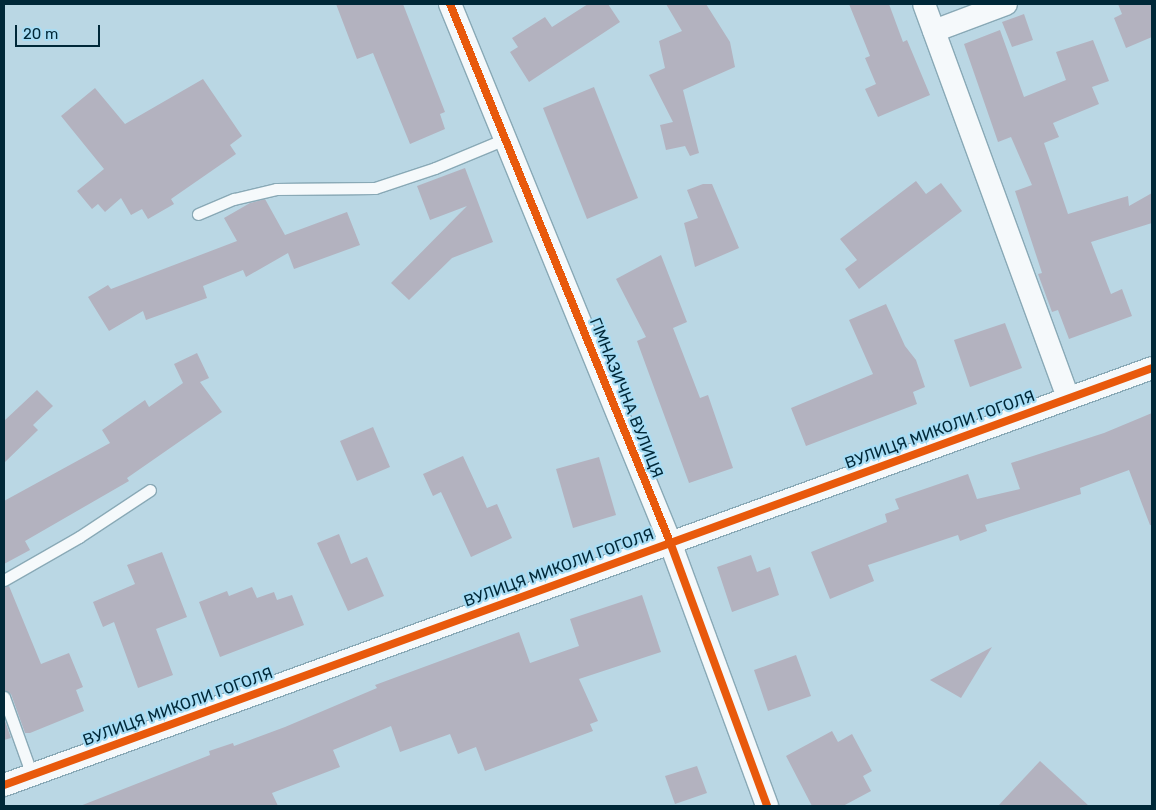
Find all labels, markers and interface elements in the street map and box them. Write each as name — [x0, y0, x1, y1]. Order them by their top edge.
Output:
scale bar — [18, 15, 102, 47]
text: 20 m — [23, 25, 58, 43]
street label: ГІМНАЗИЧНА ВУЛИЦЯ — [585, 315, 667, 481]
street label: ВУЛИЦЯ МИКОЛИ ГОГОЛЯ — [842, 387, 1038, 473]
street label: ВУЛИЦЯ МИКОЛИ ГОГОЛЯ — [461, 525, 657, 611]
street label: ВУЛИЦЯ МИКОЛИ ГОГОЛЯ — [80, 664, 276, 750]

